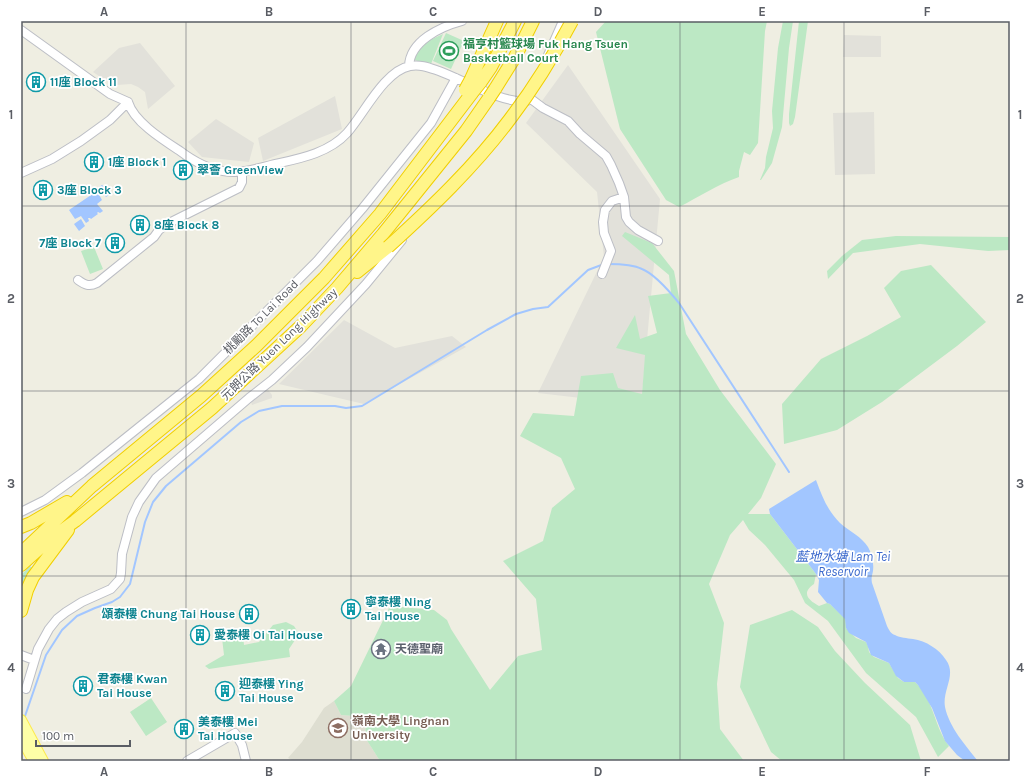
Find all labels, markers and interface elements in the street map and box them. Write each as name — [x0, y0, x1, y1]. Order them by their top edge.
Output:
text: A — [100, 4, 108, 19]
text: B — [265, 4, 273, 19]
text: C — [429, 4, 437, 19]
text: D — [594, 4, 603, 19]
text: E — [758, 4, 766, 19]
text: F — [923, 4, 931, 19]
place label: 福亨村籃球場 Fuk Hang Tsuen Basketball Court — [463, 37, 628, 65]
sports icon: 福亨村籃球場 Fuk Hang Tsuen Basketball Court — [438, 40, 460, 62]
building icon: 11座 Block 11 — [25, 71, 47, 93]
place label: 11座 Block 11 — [50, 75, 117, 89]
text: 1 — [9, 107, 13, 122]
text: 1 — [1018, 107, 1022, 122]
building icon: 1座 Block 1 — [83, 151, 105, 173]
place label: 1座 Block 1 — [108, 155, 166, 169]
building icon: 翠薈 GreenView — [172, 159, 194, 181]
place label: 翠薈 GreenView — [197, 163, 284, 177]
building icon: 3座 Block 3 — [32, 179, 54, 201]
place label: 3座 Block 3 — [57, 183, 122, 197]
building icon: 8座 Block 8 — [129, 214, 151, 236]
place label: 8座 Block 8 — [154, 218, 220, 232]
building icon: 7座 Block 7 — [104, 232, 126, 254]
place label: 7座 Block 7 — [39, 236, 101, 250]
street label: 桃勵路 To Lai Road — [221, 277, 301, 357]
street label: 元朗公路 Yuen Long Highway — [218, 285, 340, 403]
text: 2 — [7, 291, 15, 306]
text: 2 — [1016, 291, 1024, 306]
text: 3 — [7, 476, 15, 491]
text: 3 — [1016, 476, 1024, 491]
water label: 藍地水塘 Lam Tei Reservoir — [795, 549, 891, 579]
place label: 寧泰樓 Ning Tai House — [365, 595, 431, 623]
building icon: 寧泰樓 Ning Tai House — [340, 598, 362, 620]
building icon: 頌泰樓 Chung Tai House — [238, 603, 260, 625]
place label: 頌泰樓 Chung Tai House — [101, 607, 235, 621]
building icon: 愛泰樓 Oi Tai House — [189, 624, 211, 646]
place label: 愛泰樓 Oi Tai House — [214, 628, 323, 642]
temple icon: 天德聖廟 — [370, 638, 392, 660]
place label: 天德聖廟 — [395, 642, 443, 656]
text: 4 — [7, 660, 15, 675]
text: 4 — [1016, 660, 1024, 675]
place label: 君泰樓 Kwan Tai House — [97, 672, 167, 700]
building icon: 君泰樓 Kwan Tai House — [72, 675, 94, 697]
place label: 迎泰樓 Ying Tai House — [239, 677, 303, 705]
building icon: 迎泰樓 Ying Tai House — [214, 680, 236, 702]
place label: 嶺南大學 Lingnan University — [352, 714, 449, 742]
place label: 美泰樓 Mei Tai House — [198, 715, 258, 743]
school or university icon: 嶺南大學 Lingnan University — [327, 717, 349, 739]
building icon: 美泰樓 Mei Tai House — [173, 718, 195, 740]
scale bar — [36, 722, 130, 748]
text: 100 m — [42, 729, 74, 743]
text: A — [100, 764, 108, 779]
text: B — [265, 764, 273, 779]
text: C — [429, 764, 437, 779]
text: D — [594, 764, 603, 779]
text: E — [758, 764, 766, 779]
text: F — [923, 764, 931, 779]

